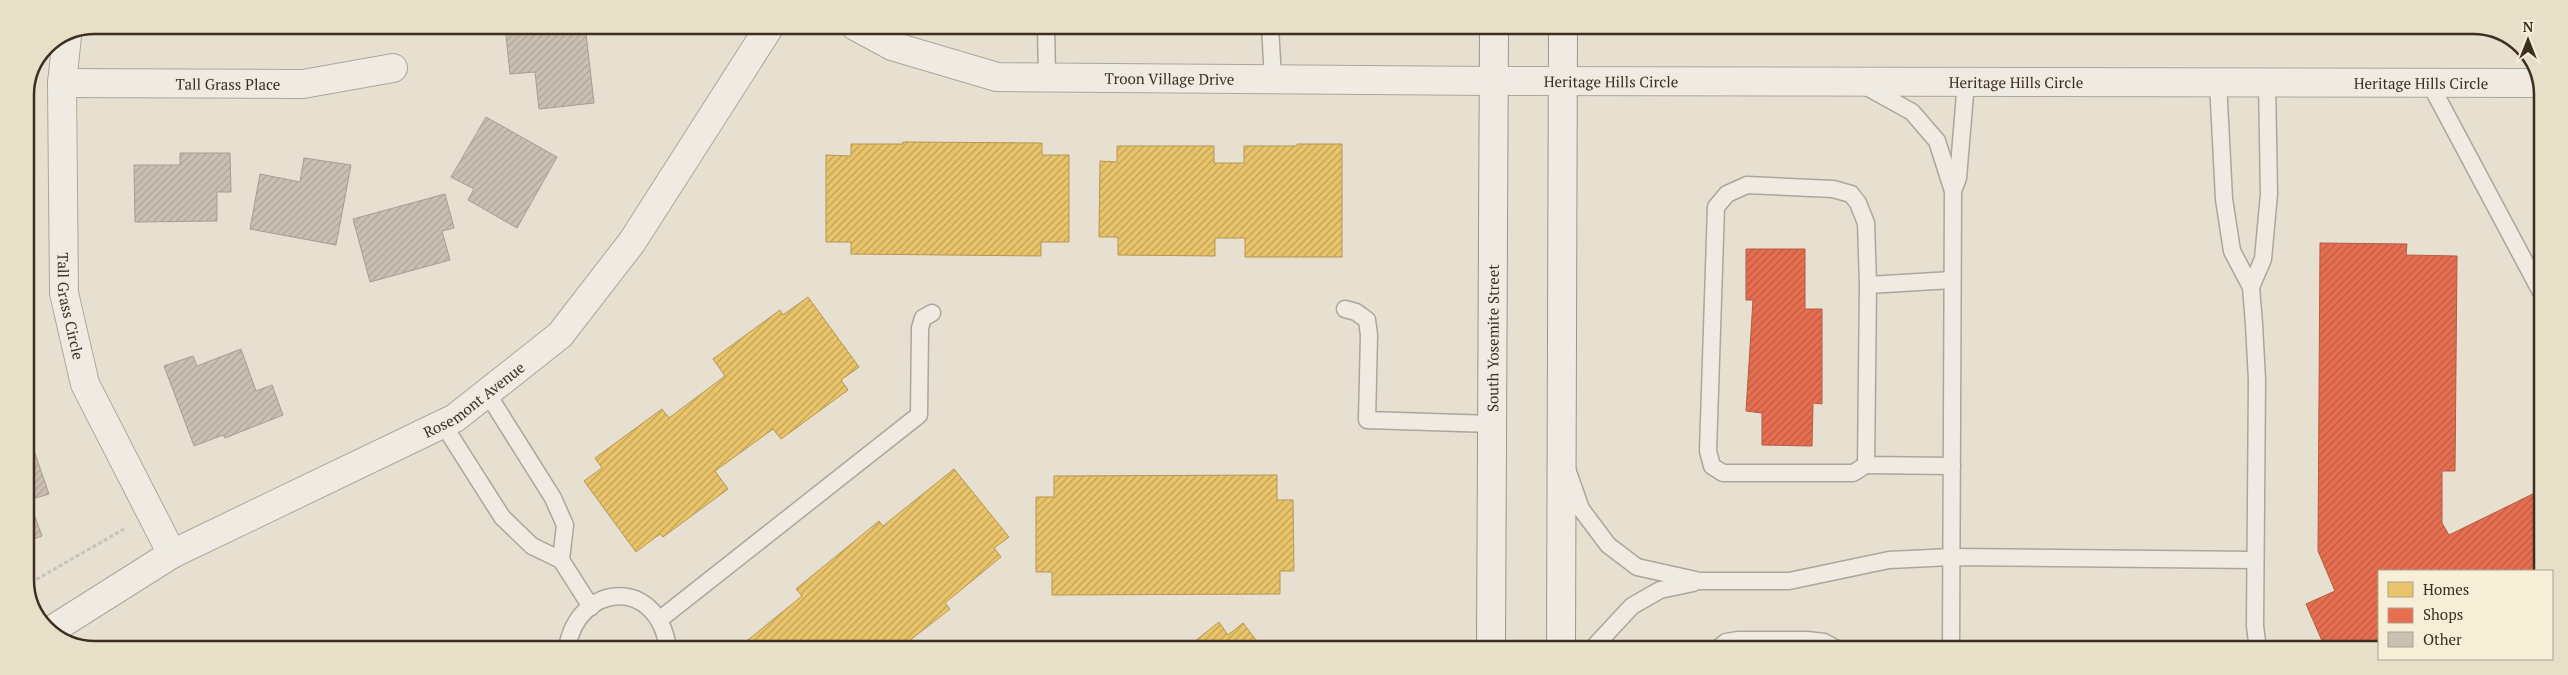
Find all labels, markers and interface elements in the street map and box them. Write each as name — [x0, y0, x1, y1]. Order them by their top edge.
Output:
north arrow — [2503, 15, 2553, 65]
text: N — [2523, 17, 2534, 36]
street label: Troon Village Drive — [1105, 68, 1234, 89]
street label: Heritage Hills Circle — [1544, 71, 1678, 91]
street label: Heritage Hills Circle — [1949, 72, 2083, 92]
street label: Tall Grass Place — [176, 73, 280, 94]
street label: Heritage Hills Circle — [2354, 73, 2488, 93]
street label: Tall Grass Circle — [54, 252, 89, 361]
street label: South Yosemite Street — [1482, 264, 1503, 412]
street label: Rosemont Avenue — [420, 357, 528, 442]
legend — [2378, 570, 2553, 660]
text: Homes — [2423, 579, 2469, 599]
text: Shops — [2423, 604, 2463, 624]
text: Other — [2423, 629, 2462, 649]

